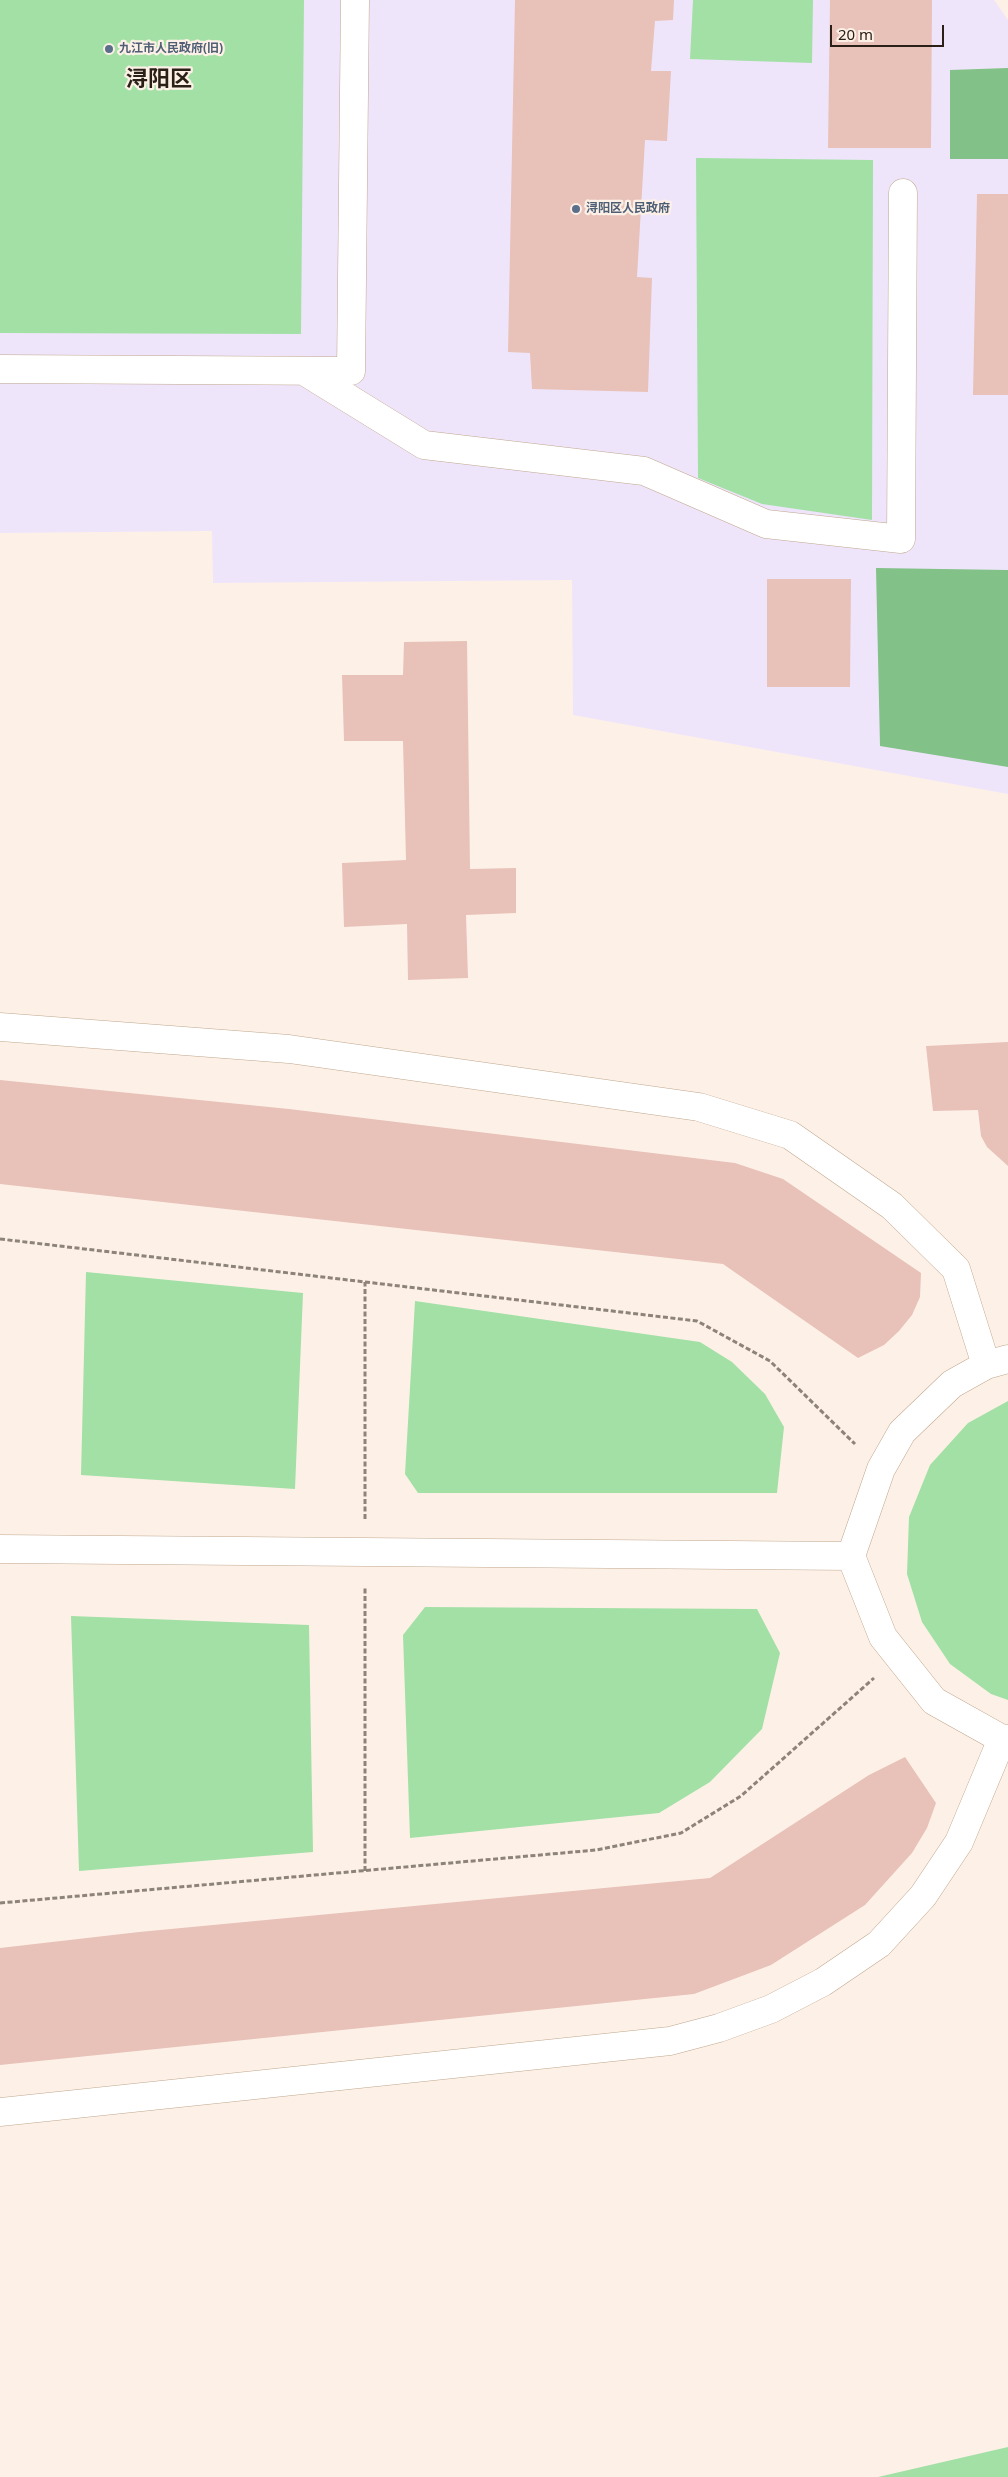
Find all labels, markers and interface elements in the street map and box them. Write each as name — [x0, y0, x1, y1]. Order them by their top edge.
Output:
scale bar — [833, 15, 947, 47]
text: 20 m — [838, 24, 873, 44]
place label: 九江市人民政府(旧) — [119, 42, 223, 56]
marker: 九江市人民政府(旧) — [103, 43, 115, 55]
district label: 浔阳区 — [126, 67, 192, 93]
place label: 浔阳区人民政府 — [586, 202, 670, 216]
marker: 浔阳区人民政府 — [570, 203, 582, 215]

